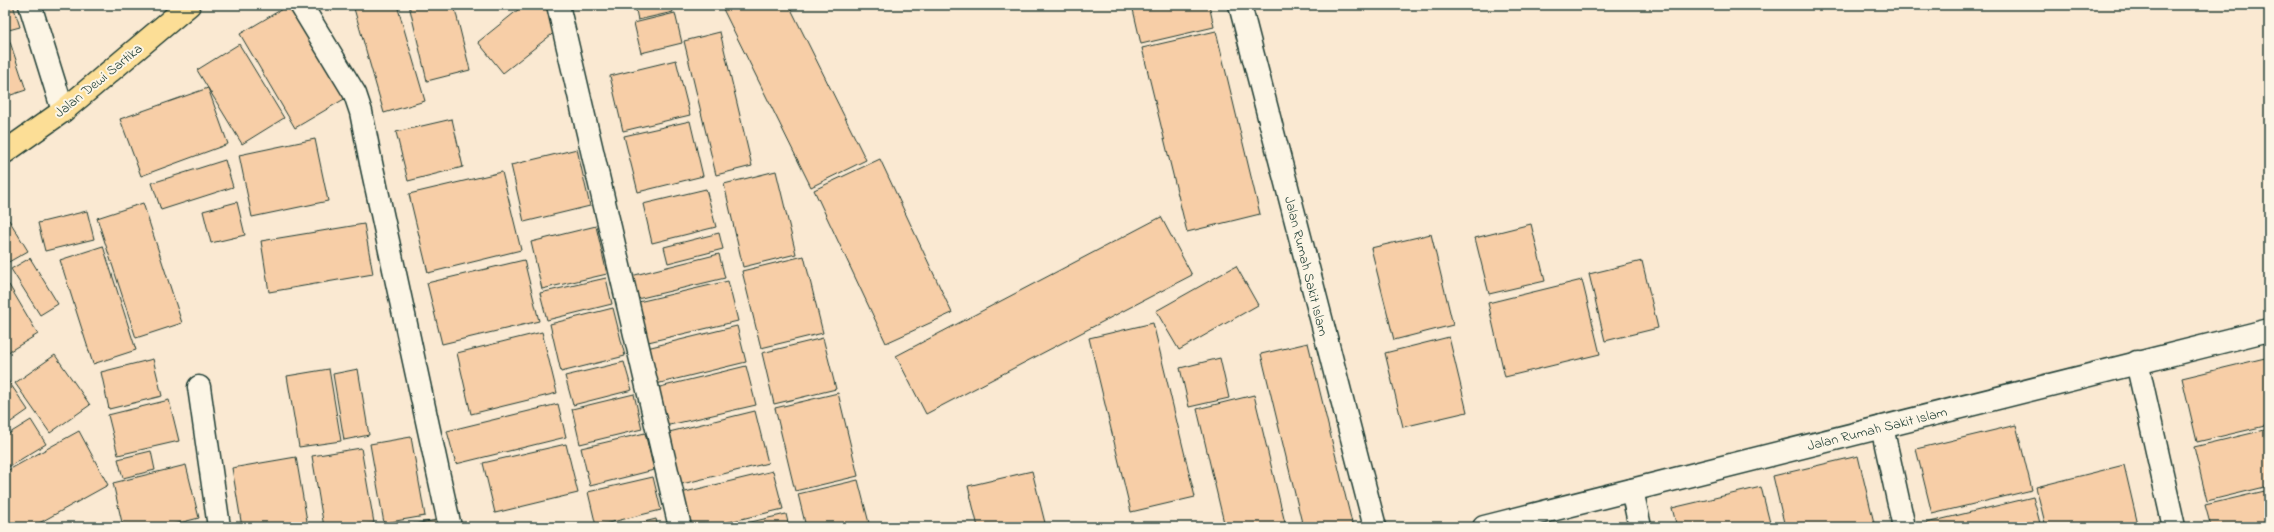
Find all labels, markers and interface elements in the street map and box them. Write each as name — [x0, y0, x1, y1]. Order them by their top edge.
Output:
street label: Jalan Dewi Sartika — [50, 39, 148, 123]
street label: Jalan Rumah Sakit Islam — [1278, 194, 1333, 339]
street label: Jalan Rumah Sakit Islam — [1805, 402, 1950, 457]

